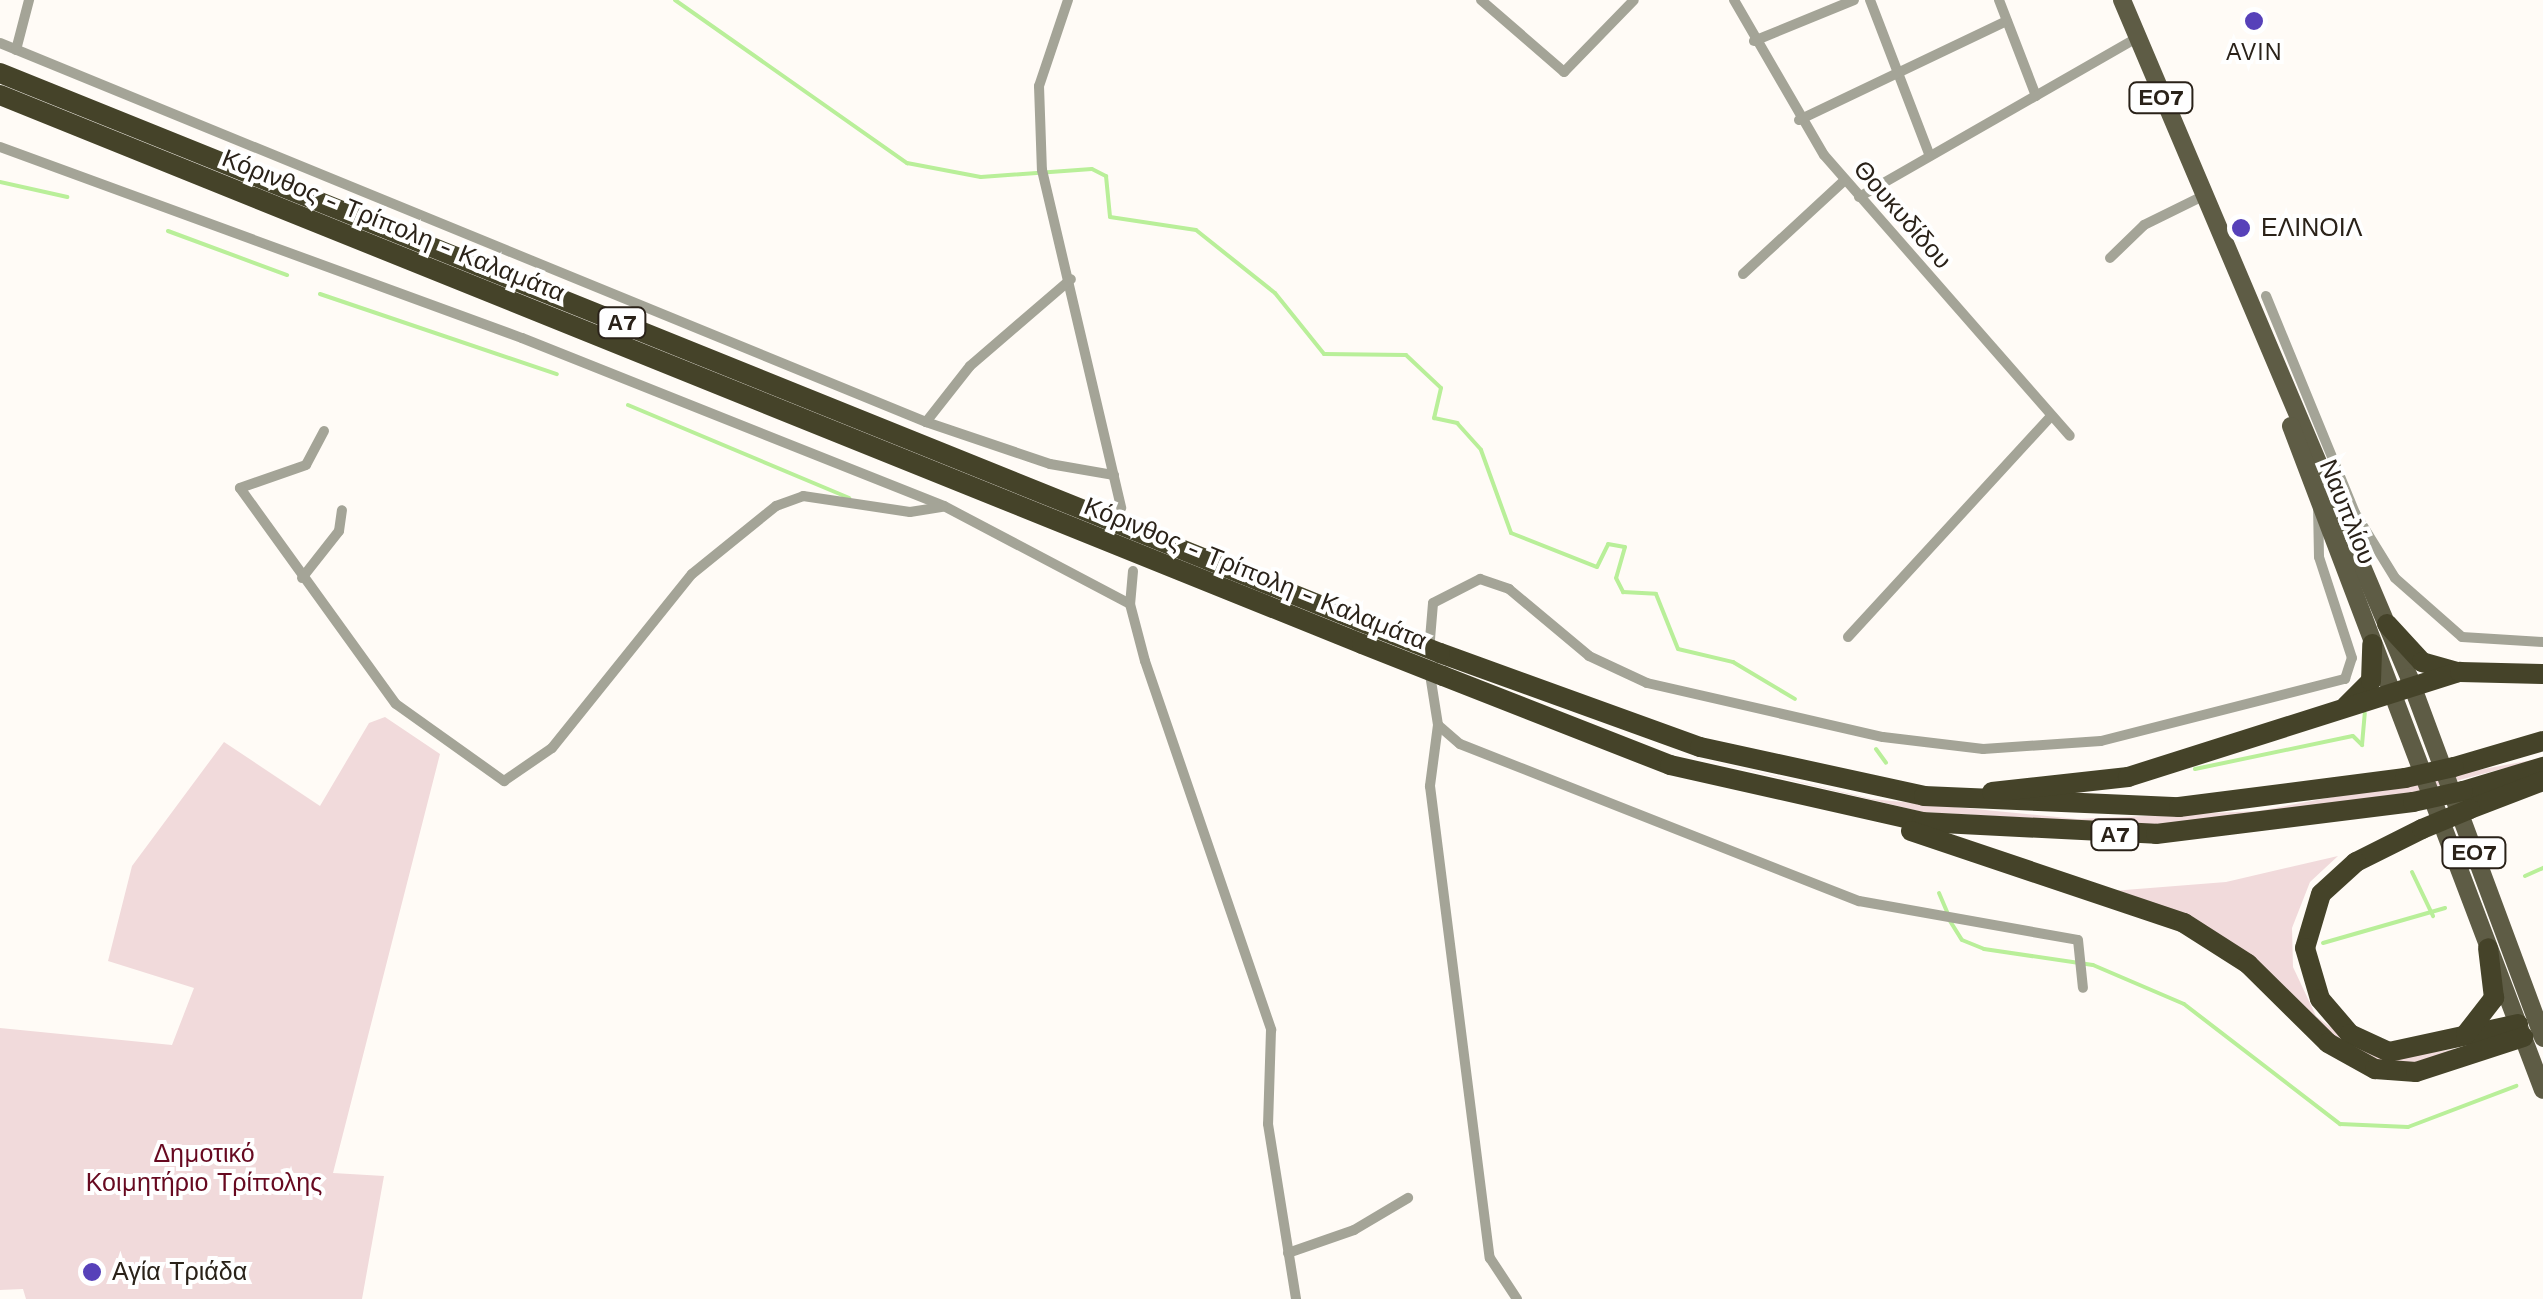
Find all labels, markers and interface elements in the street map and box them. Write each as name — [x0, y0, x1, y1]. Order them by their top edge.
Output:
marker: AVIN — [2243, 10, 2265, 32]
place label: AVIN — [2226, 37, 2282, 67]
road number: ΕΟ7 — [2126, 81, 2196, 115]
street label: Κόρινθος - Τρίπολη - Καλαμάτα — [217, 143, 569, 309]
street label: Θουκυδίδου — [1847, 155, 1957, 275]
place label: ΕΛΙΝΟΙΛ — [2261, 213, 2362, 243]
marker: ΕΛΙΝΟΙΛ — [2230, 217, 2252, 239]
road number: Α7 — [597, 306, 647, 340]
street label: Ναυπλίου — [2312, 455, 2382, 569]
street label: Κόρινθος - Τρίπολη - Καλαμάτα — [1079, 491, 1431, 657]
road number: Α7 — [2090, 818, 2140, 852]
road number: ΕΟ7 — [2439, 836, 2509, 870]
park label: Δημοτικό Κοιμητήριο Τρίπολης — [86, 1140, 322, 1199]
place label: Αγία Τριάδα — [112, 1257, 247, 1287]
marker: Αγία Τριάδα — [81, 1261, 103, 1283]

